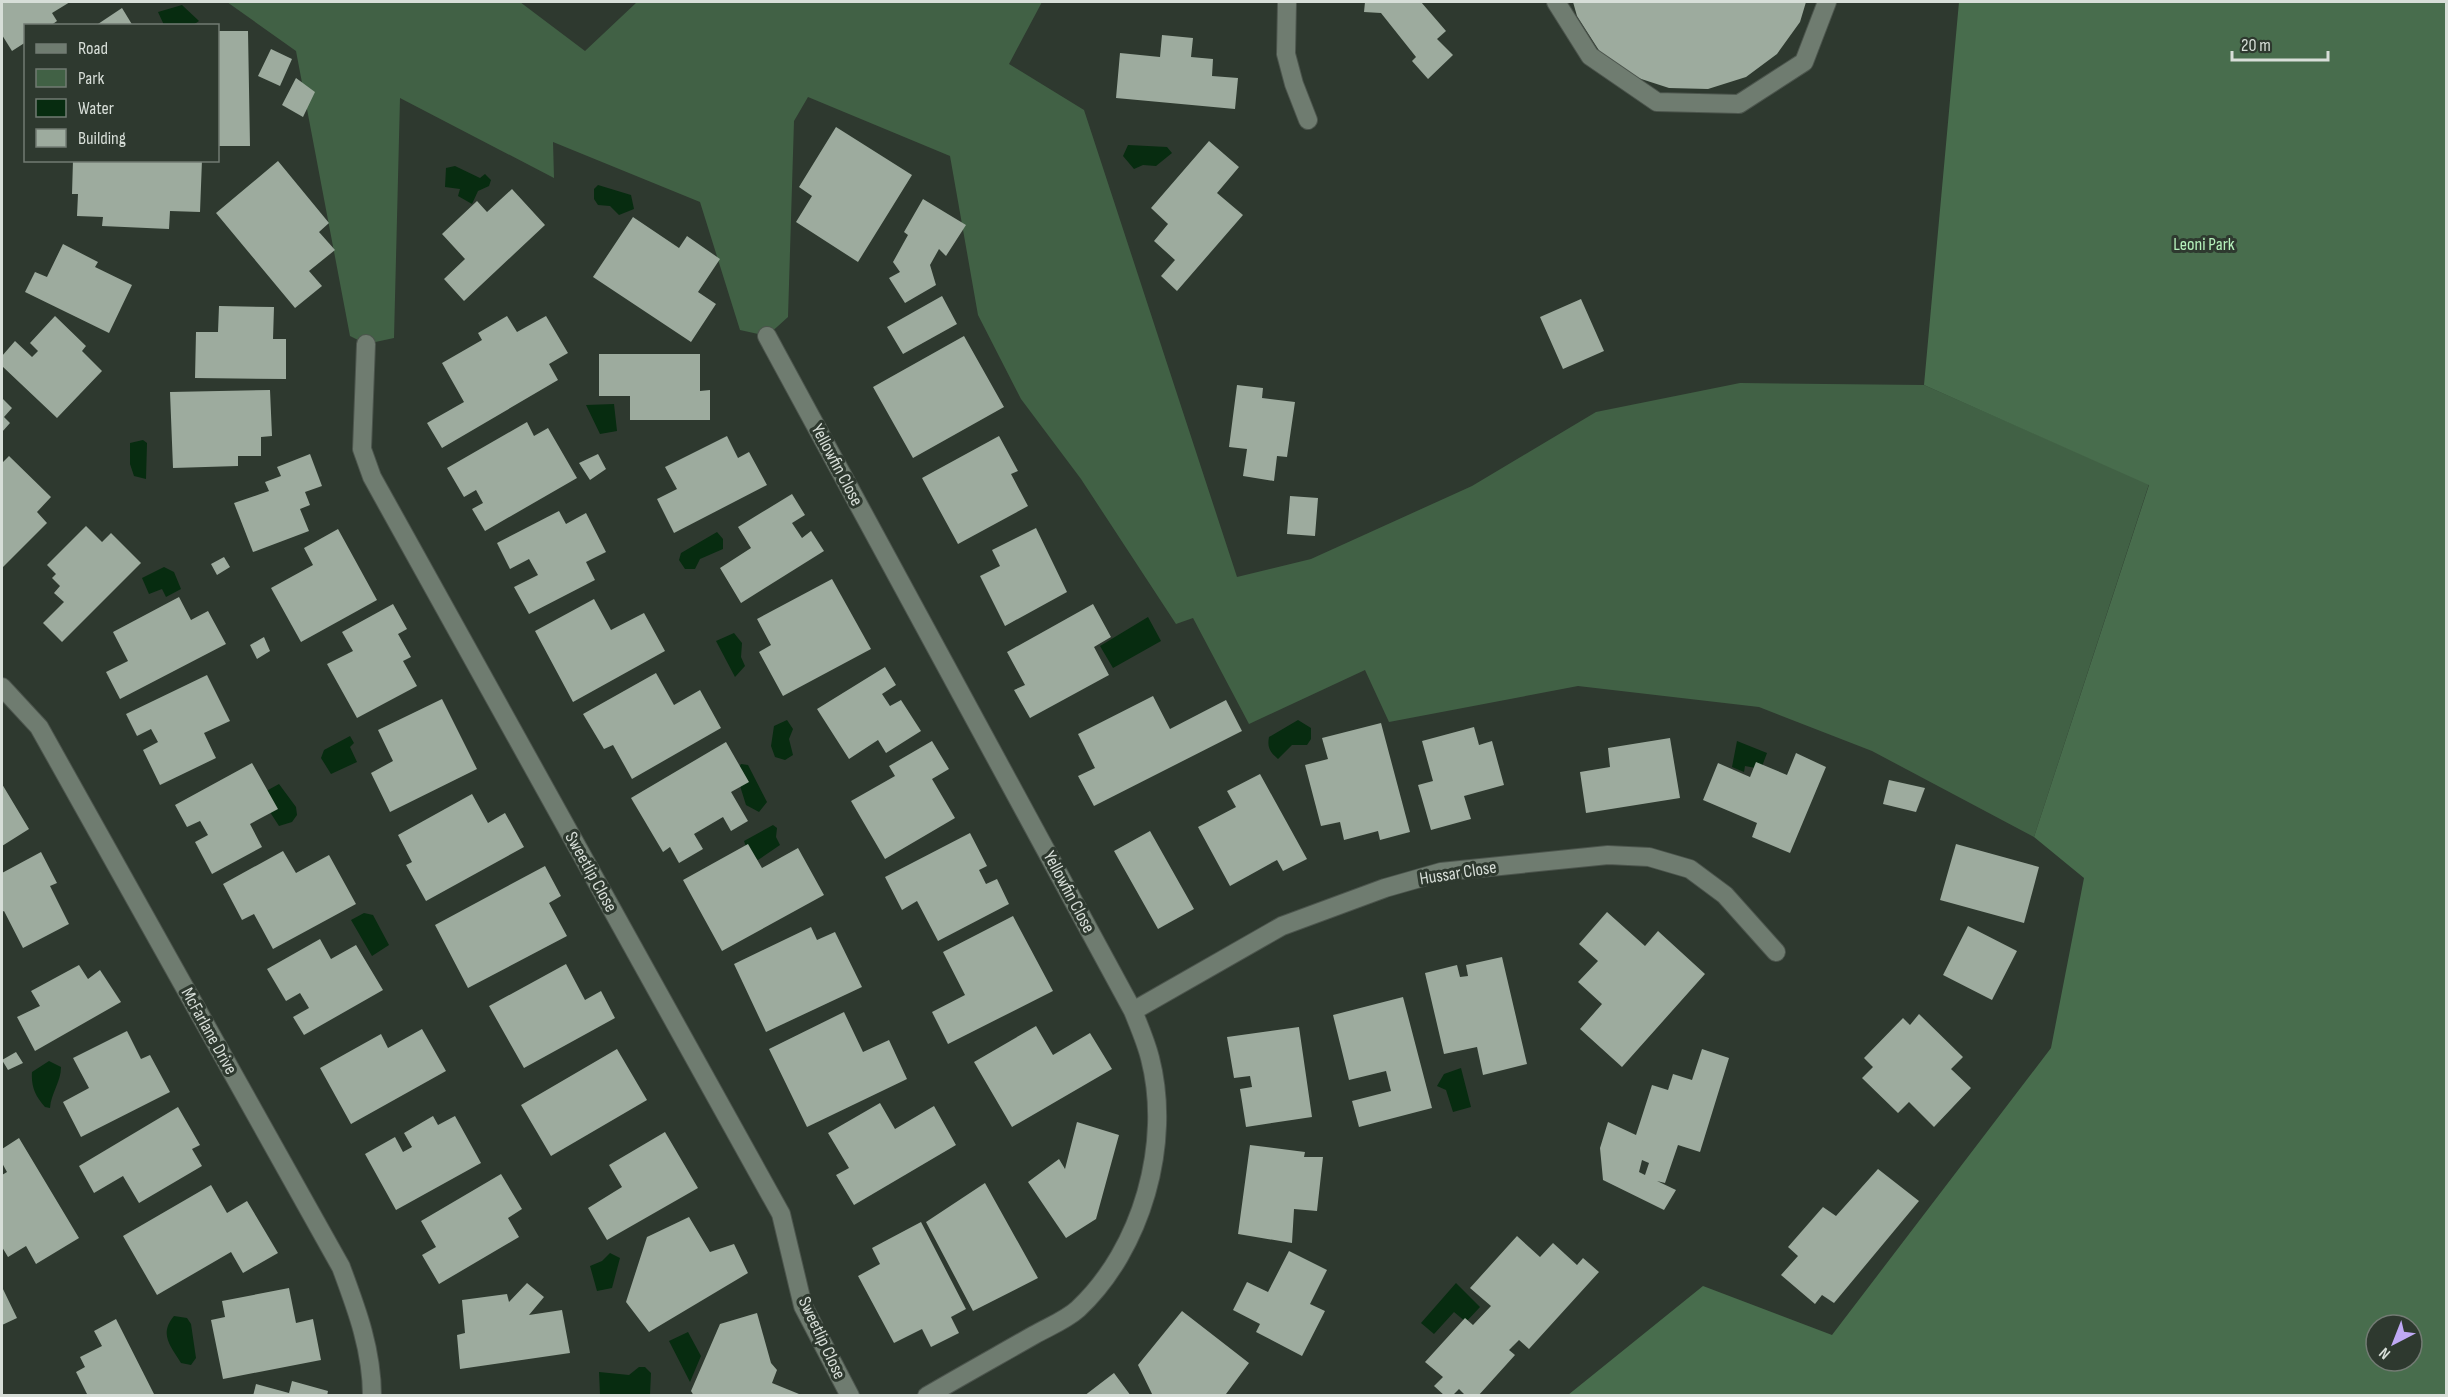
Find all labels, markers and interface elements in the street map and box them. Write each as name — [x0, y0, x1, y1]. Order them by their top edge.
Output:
legend — [24, 24, 219, 162]
scale bar — [2232, 24, 2328, 62]
text: 20 m — [2241, 35, 2271, 56]
text: Road — [78, 38, 108, 59]
text: Park — [78, 68, 104, 89]
text: Water — [78, 98, 114, 119]
text: Building — [78, 128, 126, 149]
park label: Leoni Park — [2173, 234, 2235, 255]
street label: Yellowfin Close — [807, 420, 867, 510]
street label: Sweetlip Close — [560, 828, 622, 916]
street label: Yellowfin Close — [1039, 847, 1099, 937]
street label: Hussar Close — [1418, 857, 1498, 889]
street label: McFarlane Drive — [177, 984, 241, 1078]
street label: Sweetlip Close — [794, 1294, 850, 1382]
north arrow — [2364, 1313, 2424, 1373]
text: N — [2375, 1343, 2394, 1363]

